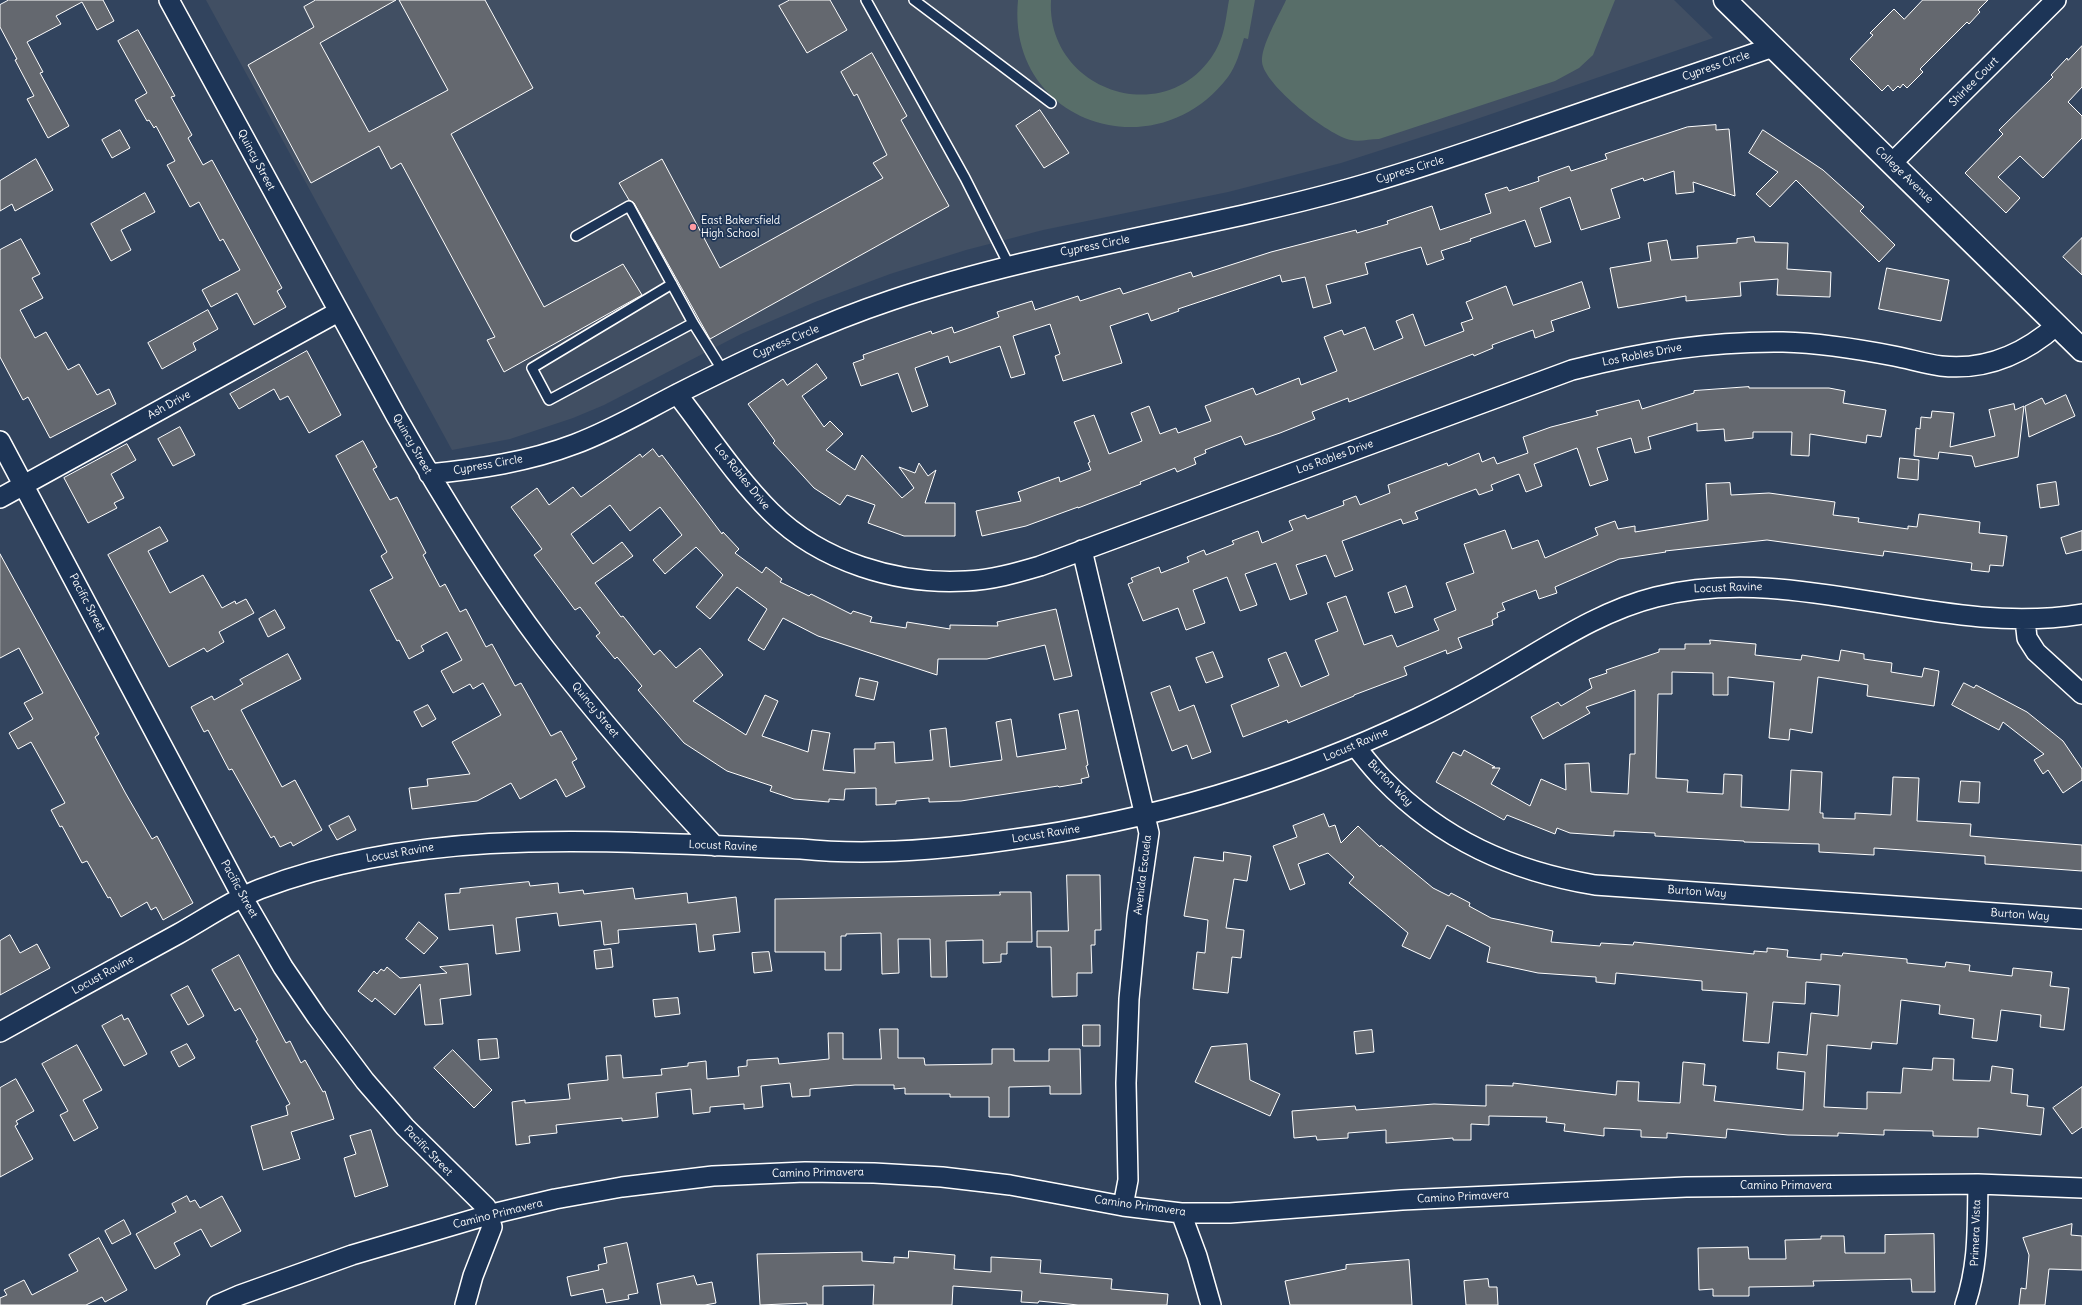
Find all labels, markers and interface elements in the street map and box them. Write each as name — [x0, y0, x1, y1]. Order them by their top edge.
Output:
street label: Cypress Circle — [1681, 48, 1751, 84]
street label: Shirlee Court — [1947, 55, 2001, 109]
street label: Quincy Street — [234, 127, 278, 193]
street label: College Avenue — [1872, 144, 1936, 206]
street label: Cypress Circle — [1374, 153, 1446, 187]
place label: East Bakersfield High School — [701, 214, 780, 240]
marker: East Bakersfield High School — [688, 222, 698, 232]
street label: Cypress Circle — [1059, 233, 1131, 259]
street label: Cypress Circle — [751, 322, 821, 362]
street label: Los Robles Drive — [1601, 341, 1683, 369]
street label: Ash Drive — [145, 388, 193, 422]
street label: Quincy Street — [389, 412, 435, 476]
street label: Los Robles Drive — [1295, 437, 1375, 477]
street label: Los Robles Drive — [711, 441, 773, 513]
street label: Cypress Circle — [452, 452, 524, 478]
street label: Pacific Street — [66, 572, 108, 634]
street label: Locust Ravine — [1693, 580, 1763, 596]
street label: Quincy Street — [569, 680, 621, 740]
street label: Locust Ravine — [1322, 726, 1390, 764]
street label: Burton Way — [1365, 757, 1415, 809]
street label: Locust Ravine — [1011, 822, 1081, 846]
street label: Avenida Escuela — [1132, 834, 1154, 916]
street label: Locust Ravine — [688, 838, 758, 854]
street label: Locust Ravine — [365, 841, 435, 865]
street label: Pacific Street — [218, 858, 260, 920]
street label: Burton Way — [1667, 883, 1727, 901]
street label: Burton Way — [1990, 906, 2050, 924]
street label: Locust Ravine — [70, 953, 136, 997]
street label: Pacific Street — [401, 1123, 455, 1179]
street label: Camino Primavera — [772, 1166, 864, 1180]
street label: Camino Primavera — [1740, 1179, 1832, 1193]
street label: Camino Primavera — [1417, 1188, 1509, 1206]
street label: Camino Primavera — [1093, 1193, 1187, 1219]
street label: Camino Primavera — [452, 1196, 544, 1232]
street label: Primera Vista — [1968, 1199, 1984, 1267]

